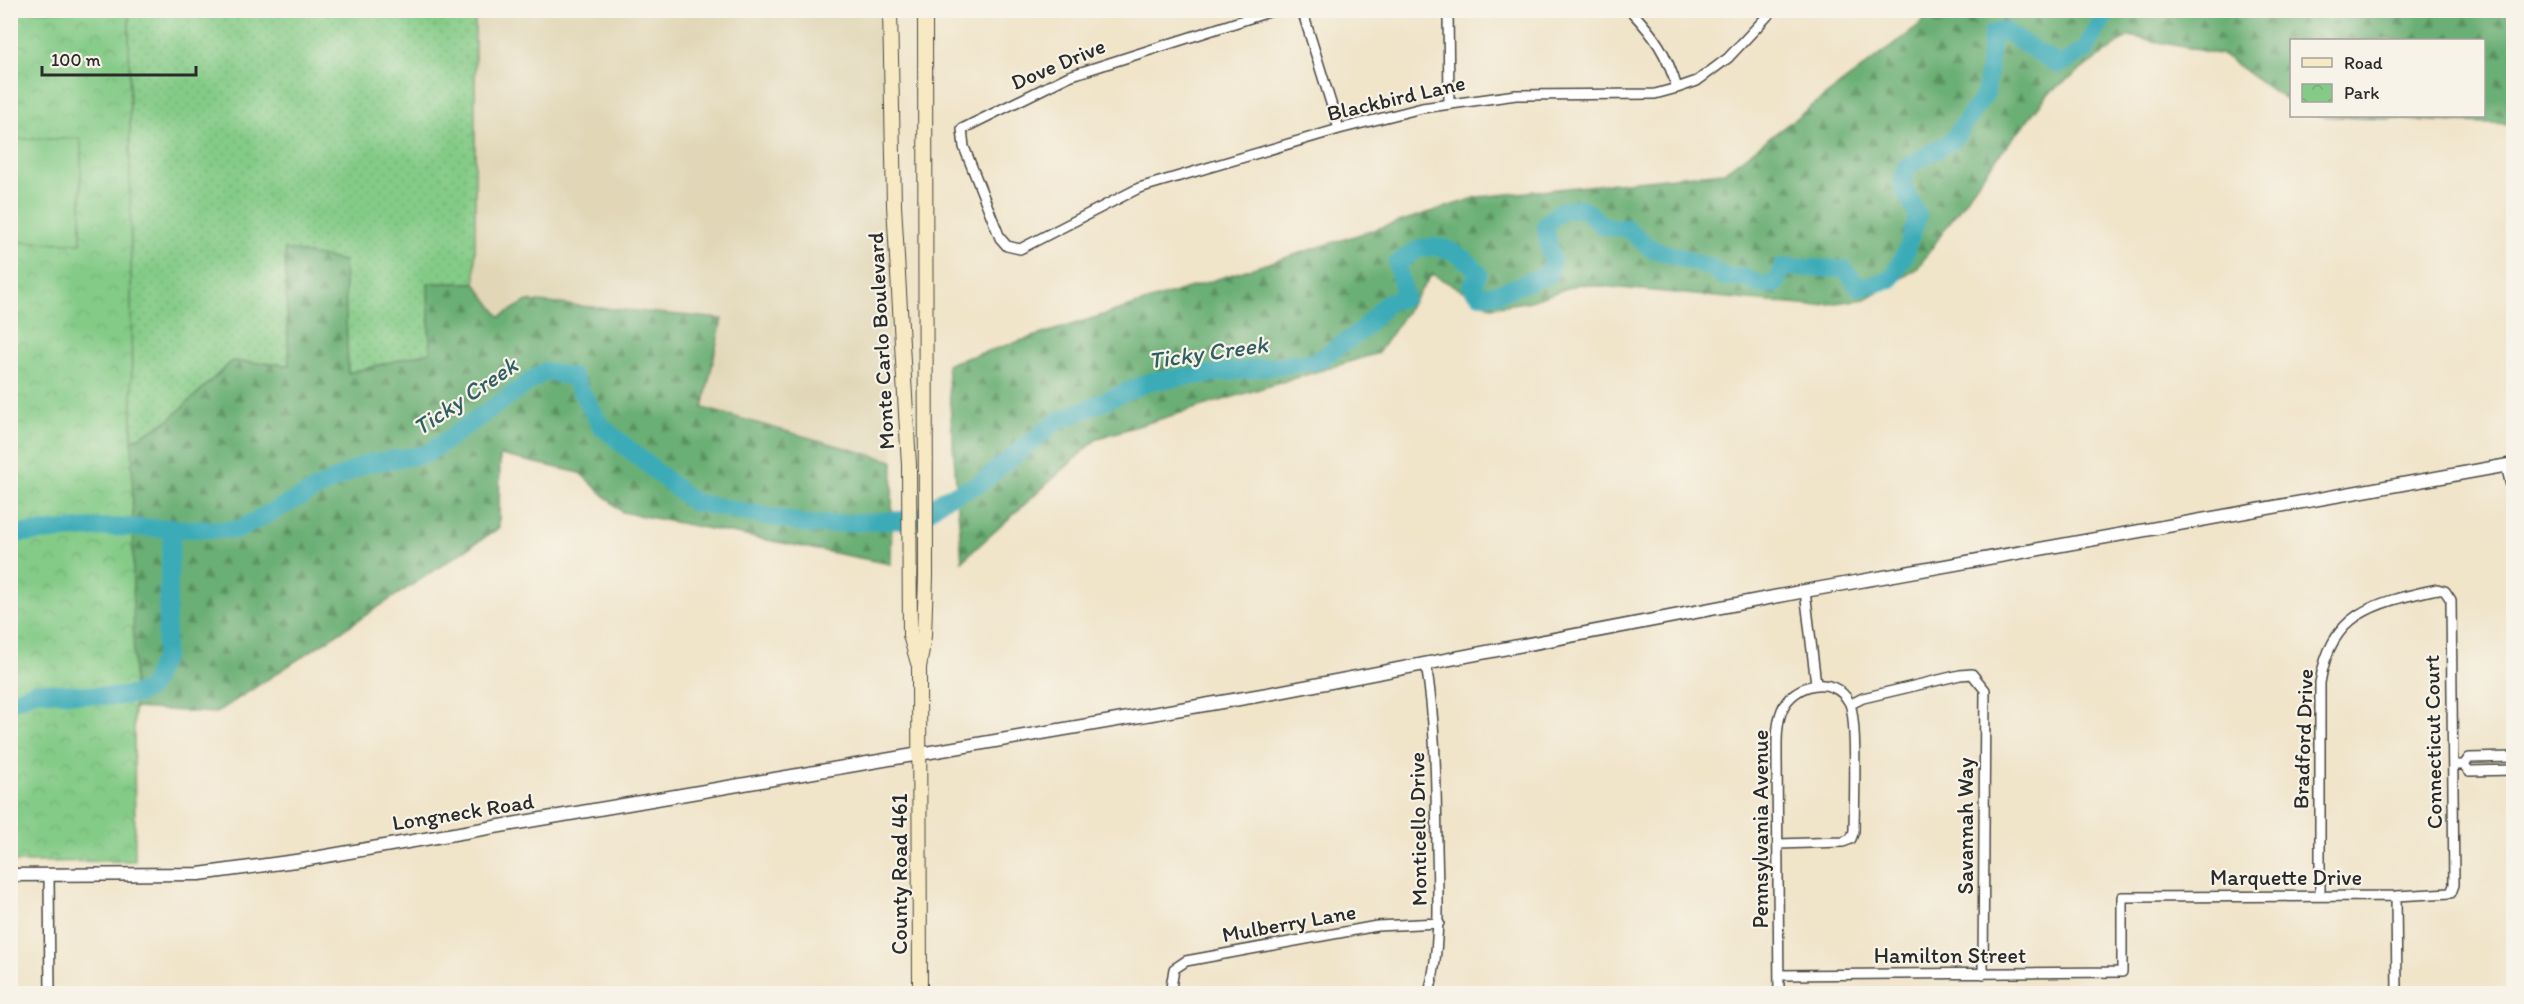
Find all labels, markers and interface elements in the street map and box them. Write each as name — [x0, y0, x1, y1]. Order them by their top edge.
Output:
street label: Dove Drive — [1007, 32, 1109, 96]
scale bar — [42, 39, 196, 77]
legend — [2290, 39, 2485, 117]
text: 100 m — [51, 49, 101, 71]
text: Road — [2344, 52, 2383, 74]
street label: Blackbird Lane — [1324, 69, 1468, 127]
text: Park — [2344, 82, 2379, 104]
street label: Monte Carlo Boulevard — [862, 232, 900, 450]
water label: Ticky Creek — [1147, 329, 1271, 375]
water label: Ticky Creek — [407, 349, 524, 442]
street label: Connecticut Court — [2418, 655, 2448, 829]
street label: Bradford Drive — [2287, 668, 2319, 810]
street label: Pennsylvania Avenue — [1747, 730, 1774, 928]
street label: Monticello Drive — [1403, 752, 1433, 906]
street label: Savannah Way — [1952, 757, 1979, 894]
street label: Longneck Road — [390, 787, 536, 837]
street label: County Road 461 — [886, 793, 913, 955]
street label: Marquette Drive — [2210, 864, 2362, 891]
street label: Mulberry Lane — [1220, 898, 1358, 948]
street label: Hamilton Street — [1874, 942, 2026, 969]

